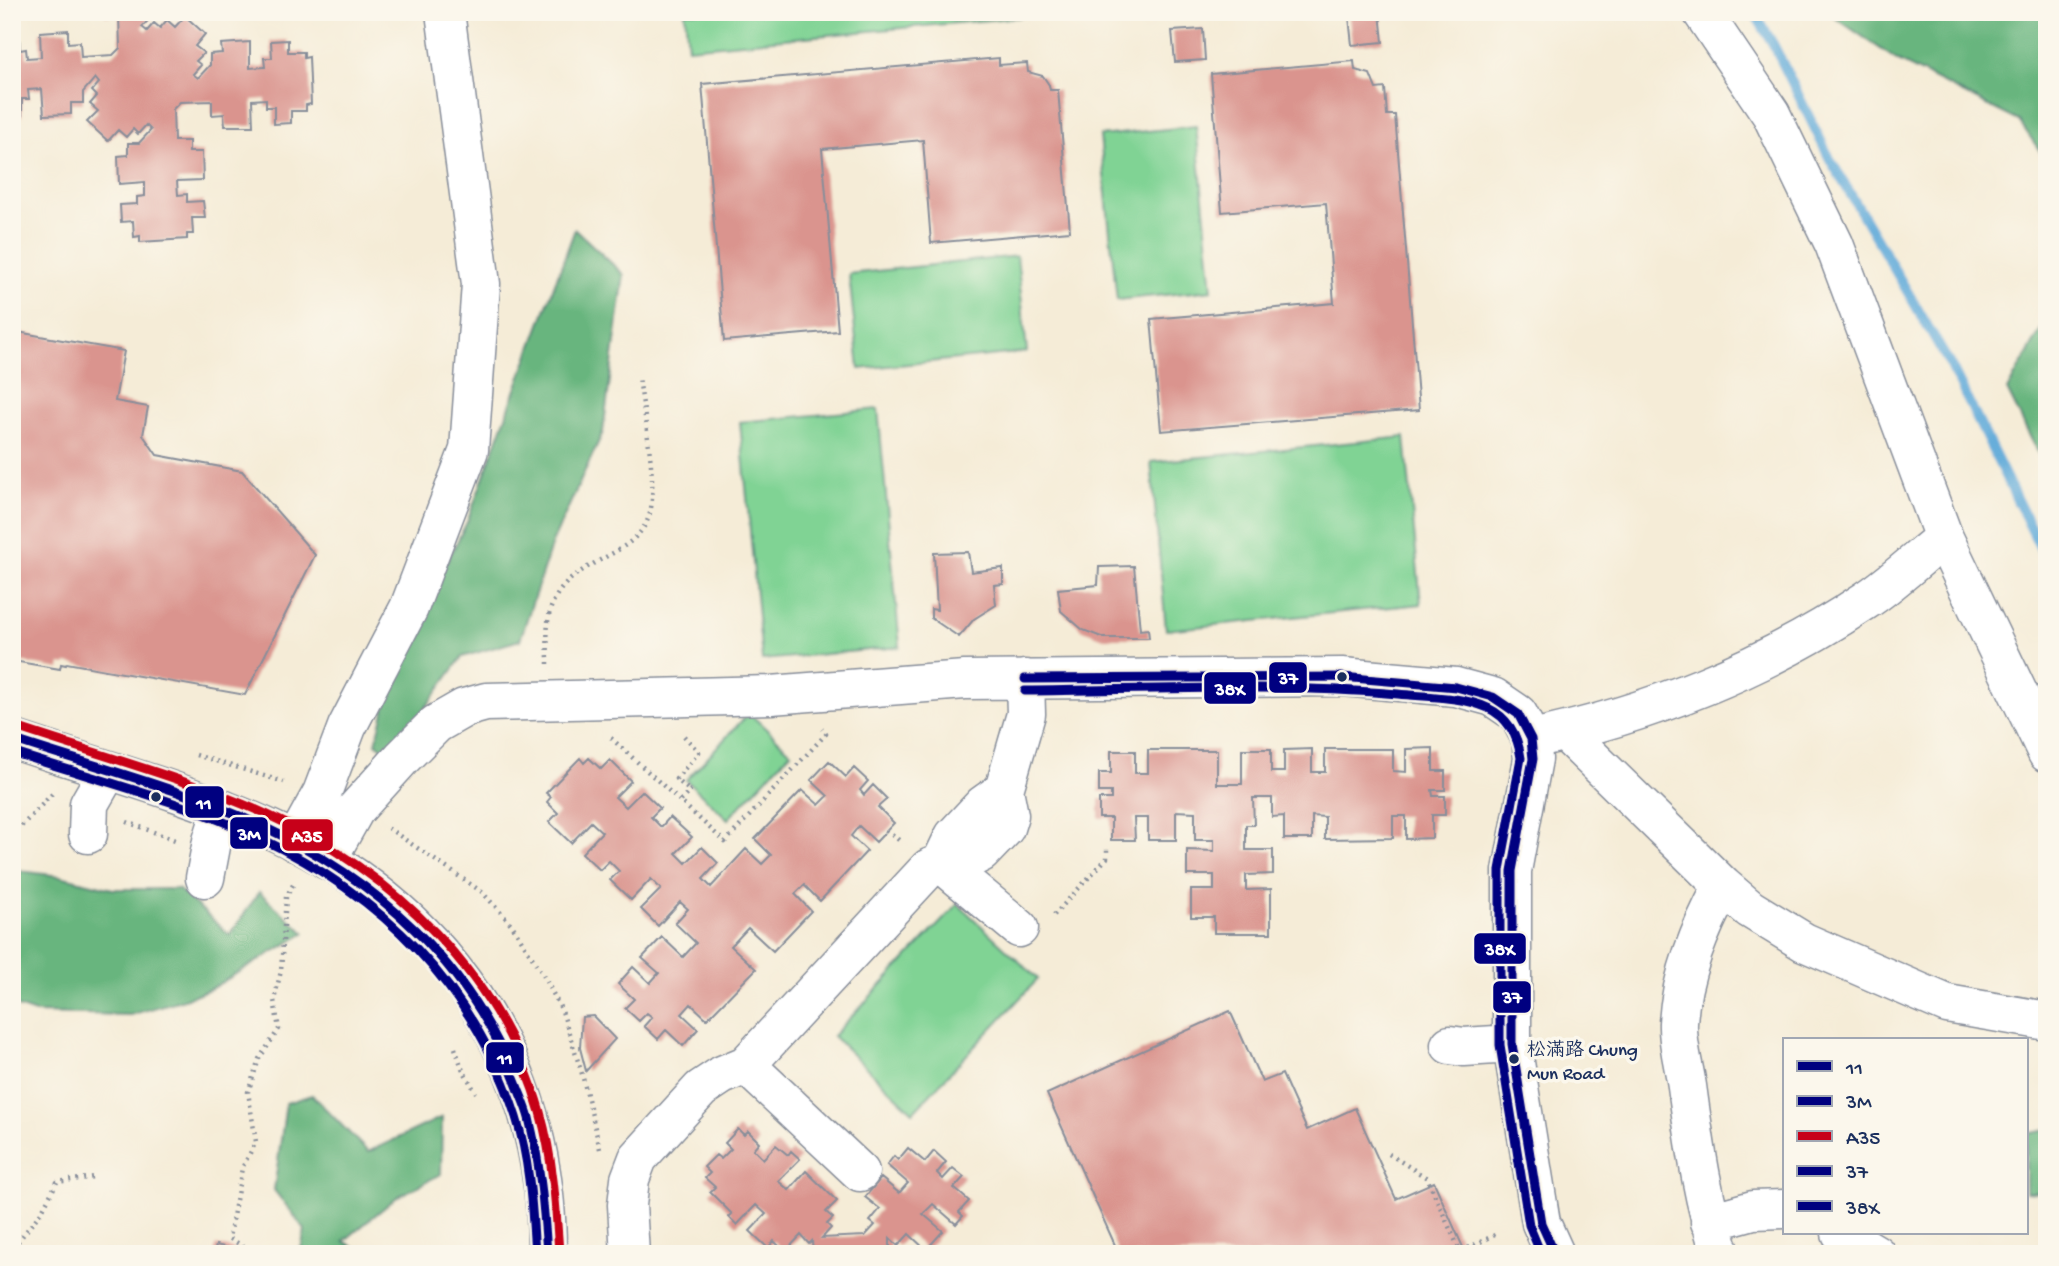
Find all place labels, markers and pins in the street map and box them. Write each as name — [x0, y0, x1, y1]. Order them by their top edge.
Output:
unlabelled marker — [1335, 670, 1349, 684]
unlabelled marker — [149, 790, 163, 804]
place label: 松滿路 Chung Mun Road — [1527, 1039, 1638, 1087]
marker: 松滿路 Chung Mun Road — [1507, 1052, 1521, 1066]

